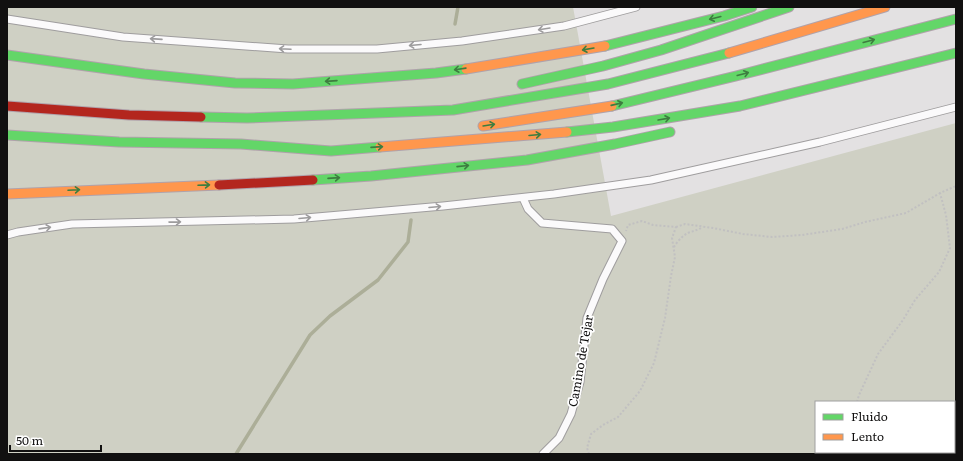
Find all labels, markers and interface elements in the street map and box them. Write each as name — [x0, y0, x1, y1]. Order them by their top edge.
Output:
one-way arrow — [708, 15, 721, 22]
one-way arrow — [538, 25, 551, 33]
one-way arrow — [150, 36, 163, 43]
one-way arrow — [862, 37, 875, 44]
one-way arrow — [409, 42, 422, 49]
one-way arrow — [279, 45, 292, 52]
one-way arrow — [582, 45, 595, 53]
one-way arrow — [454, 65, 467, 73]
one-way arrow — [737, 70, 750, 77]
one-way arrow — [325, 77, 338, 84]
one-way arrow — [610, 100, 623, 108]
one-way arrow — [657, 115, 670, 123]
one-way arrow — [482, 121, 495, 129]
one-way arrow — [528, 131, 541, 138]
one-way arrow — [370, 144, 383, 151]
one-way arrow — [456, 163, 469, 170]
one-way arrow — [327, 175, 340, 182]
one-way arrow — [197, 182, 210, 189]
one-way arrow — [67, 187, 80, 194]
one-way arrow — [428, 203, 441, 211]
one-way arrow — [298, 215, 311, 222]
one-way arrow — [168, 218, 181, 226]
one-way arrow — [38, 224, 51, 232]
street label: Camino de Tejar — [563, 313, 597, 408]
legend — [815, 401, 955, 453]
text: Fluido — [851, 407, 888, 425]
scale bar — [10, 427, 101, 453]
text: Lento — [851, 427, 884, 445]
text: 50 m — [16, 431, 43, 449]

